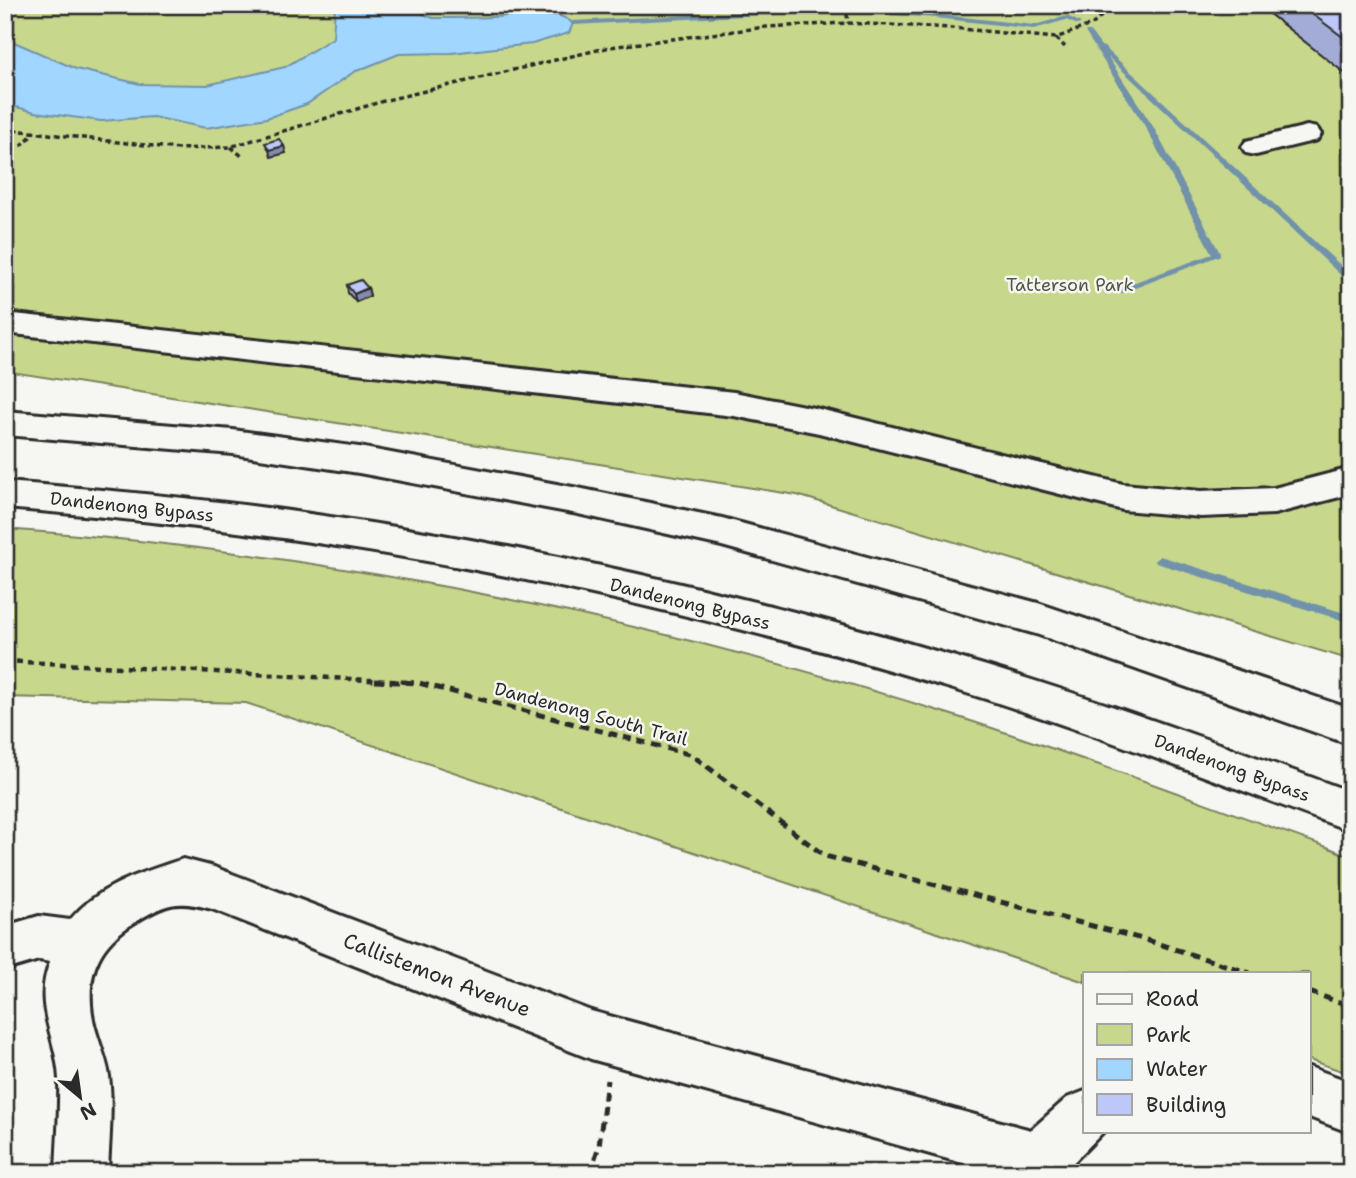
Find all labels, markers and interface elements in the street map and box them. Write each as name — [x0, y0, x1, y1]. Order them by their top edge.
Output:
park label: Tatterson Park — [1006, 273, 1134, 297]
street label: Dandenong Bypass — [49, 486, 215, 528]
street label: Dandenong Bypass — [607, 572, 773, 636]
street label: Dandenong South Trail — [492, 677, 691, 752]
street label: Dandenong Bypass — [1151, 729, 1313, 807]
street label: Callistemon Avenue — [339, 926, 535, 1024]
legend — [1083, 972, 1310, 1132]
text: Road — [1146, 985, 1199, 1013]
text: Park — [1146, 1021, 1191, 1049]
text: Water — [1146, 1055, 1208, 1083]
north arrow — [46, 1062, 116, 1132]
text: Building — [1146, 1091, 1226, 1119]
text: N — [75, 1097, 101, 1126]

